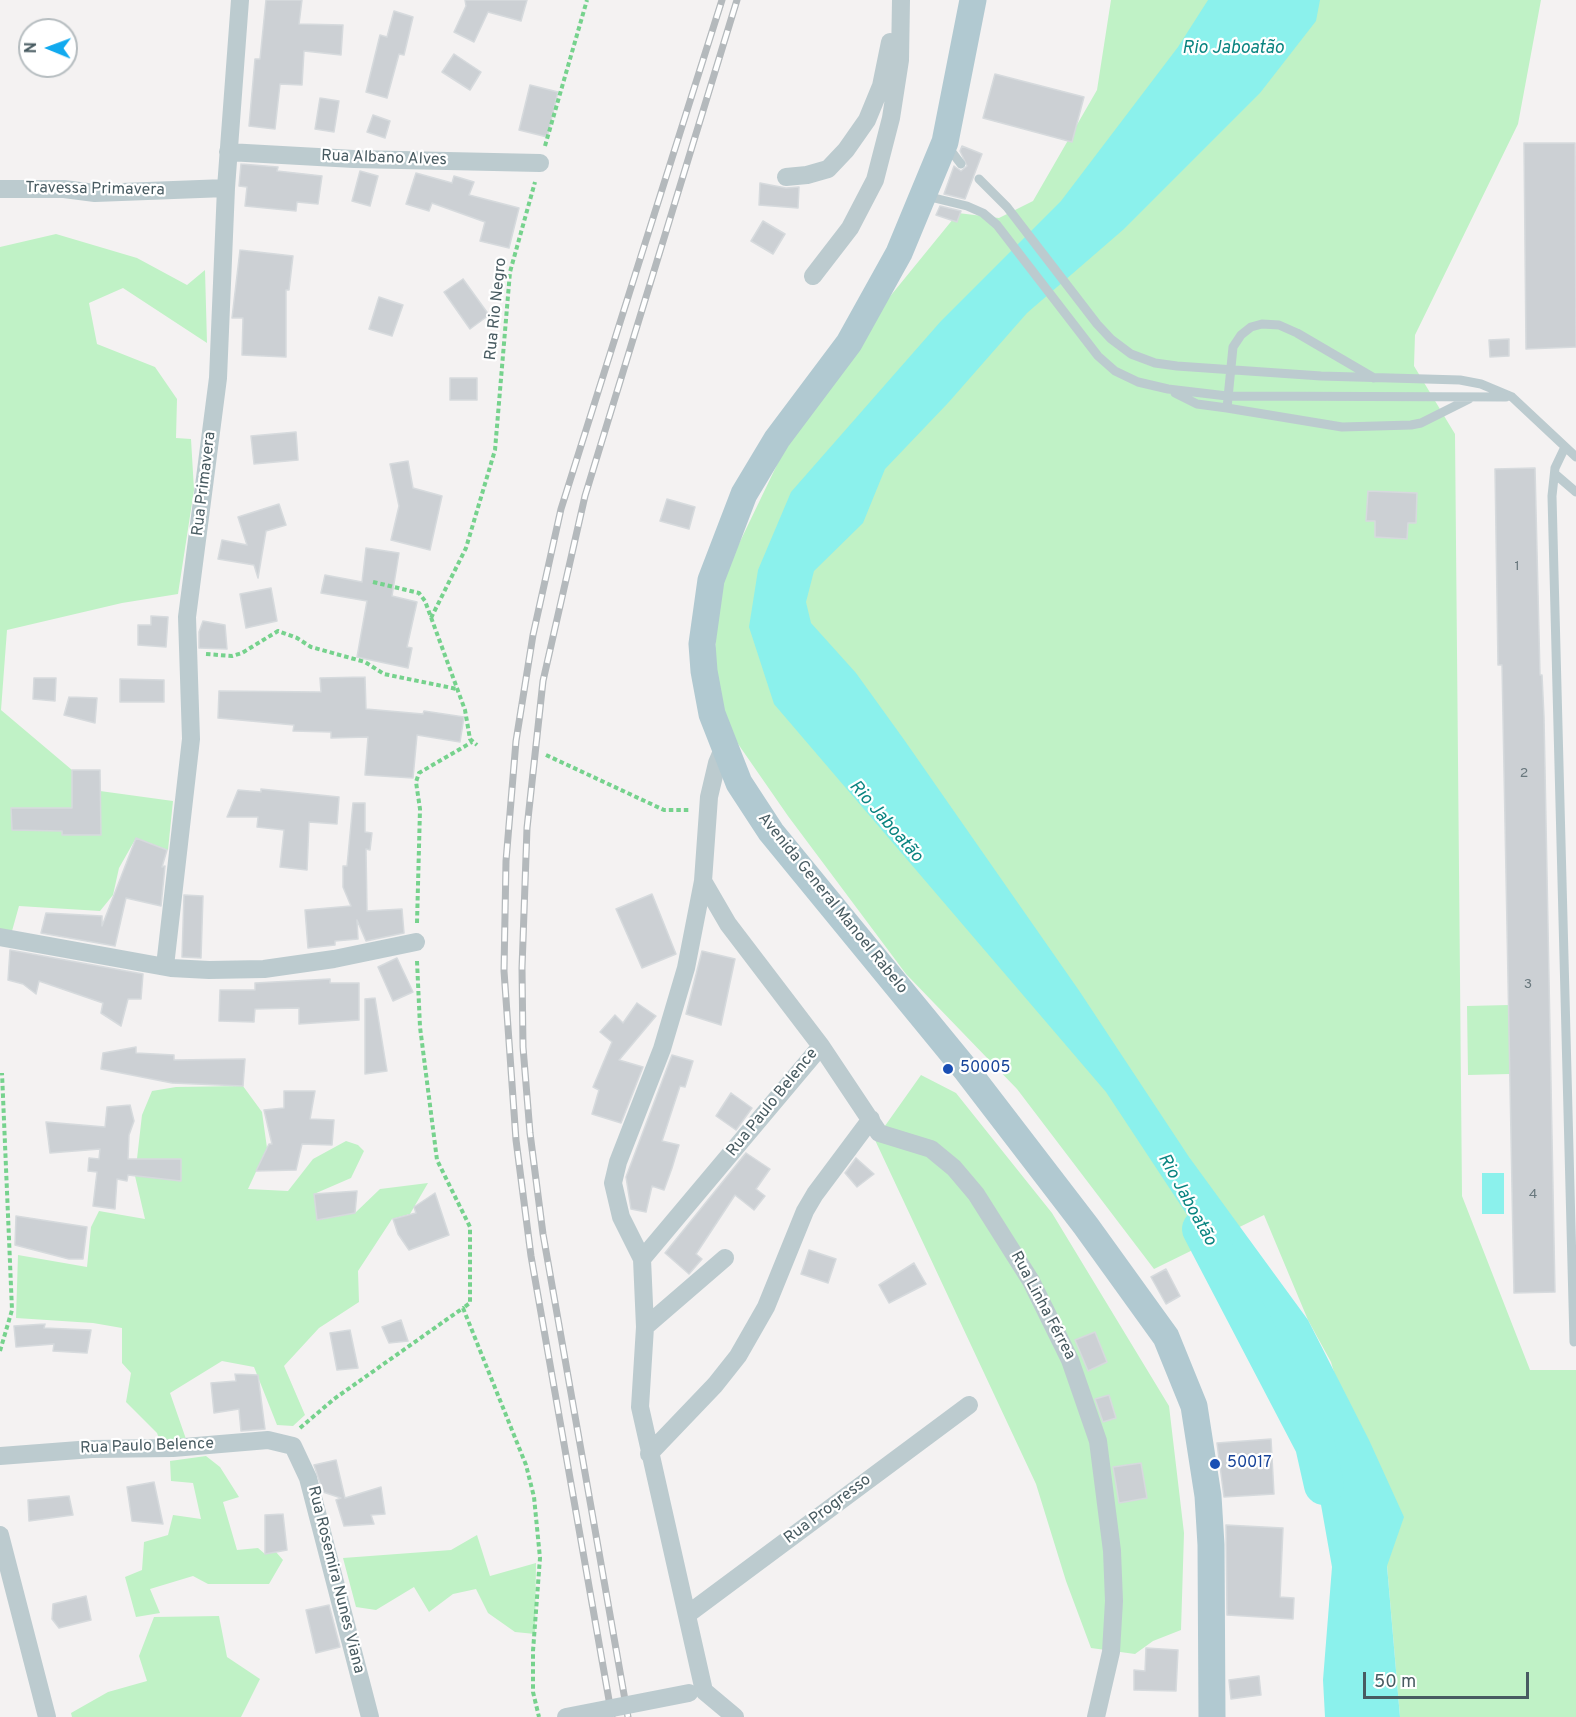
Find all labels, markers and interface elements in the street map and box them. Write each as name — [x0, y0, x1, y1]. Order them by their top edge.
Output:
north arrow — [18, 18, 78, 78]
water label: Rio Jaboatão — [1182, 38, 1284, 60]
text: N — [22, 42, 42, 54]
street label: Rua Albano Alves — [321, 147, 447, 171]
street label: Travessa Primavera — [25, 179, 165, 201]
street label: Rua Rio Negro — [482, 257, 512, 361]
street label: Rua Primavera — [189, 431, 221, 537]
house number: 1 — [1514, 559, 1520, 575]
house number: 2 — [1520, 766, 1528, 782]
water label: Rio Jaboatão — [843, 777, 927, 867]
street label: Avenida General Manoel Rabelo — [753, 810, 911, 998]
house number: 3 — [1524, 977, 1532, 993]
street label: Rua Paulo Belence — [723, 1045, 823, 1161]
place label: 50005 — [960, 1059, 1010, 1079]
marker: 50005 — [941, 1062, 955, 1076]
water label: Rio Jaboatão — [1152, 1150, 1220, 1250]
house number: 4 — [1529, 1187, 1537, 1203]
street label: Rua Linha Férrea — [1005, 1248, 1079, 1364]
street label: Rua Paulo Belence — [80, 1435, 214, 1459]
place label: 50017 — [1227, 1454, 1272, 1474]
marker: 50017 — [1208, 1457, 1222, 1471]
street label: Rua Progresso — [781, 1471, 875, 1549]
street label: Rua Rosemira Nunes Viana — [302, 1484, 368, 1676]
scale bar — [1366, 1660, 1532, 1698]
text: 50 m — [1374, 1671, 1416, 1694]

